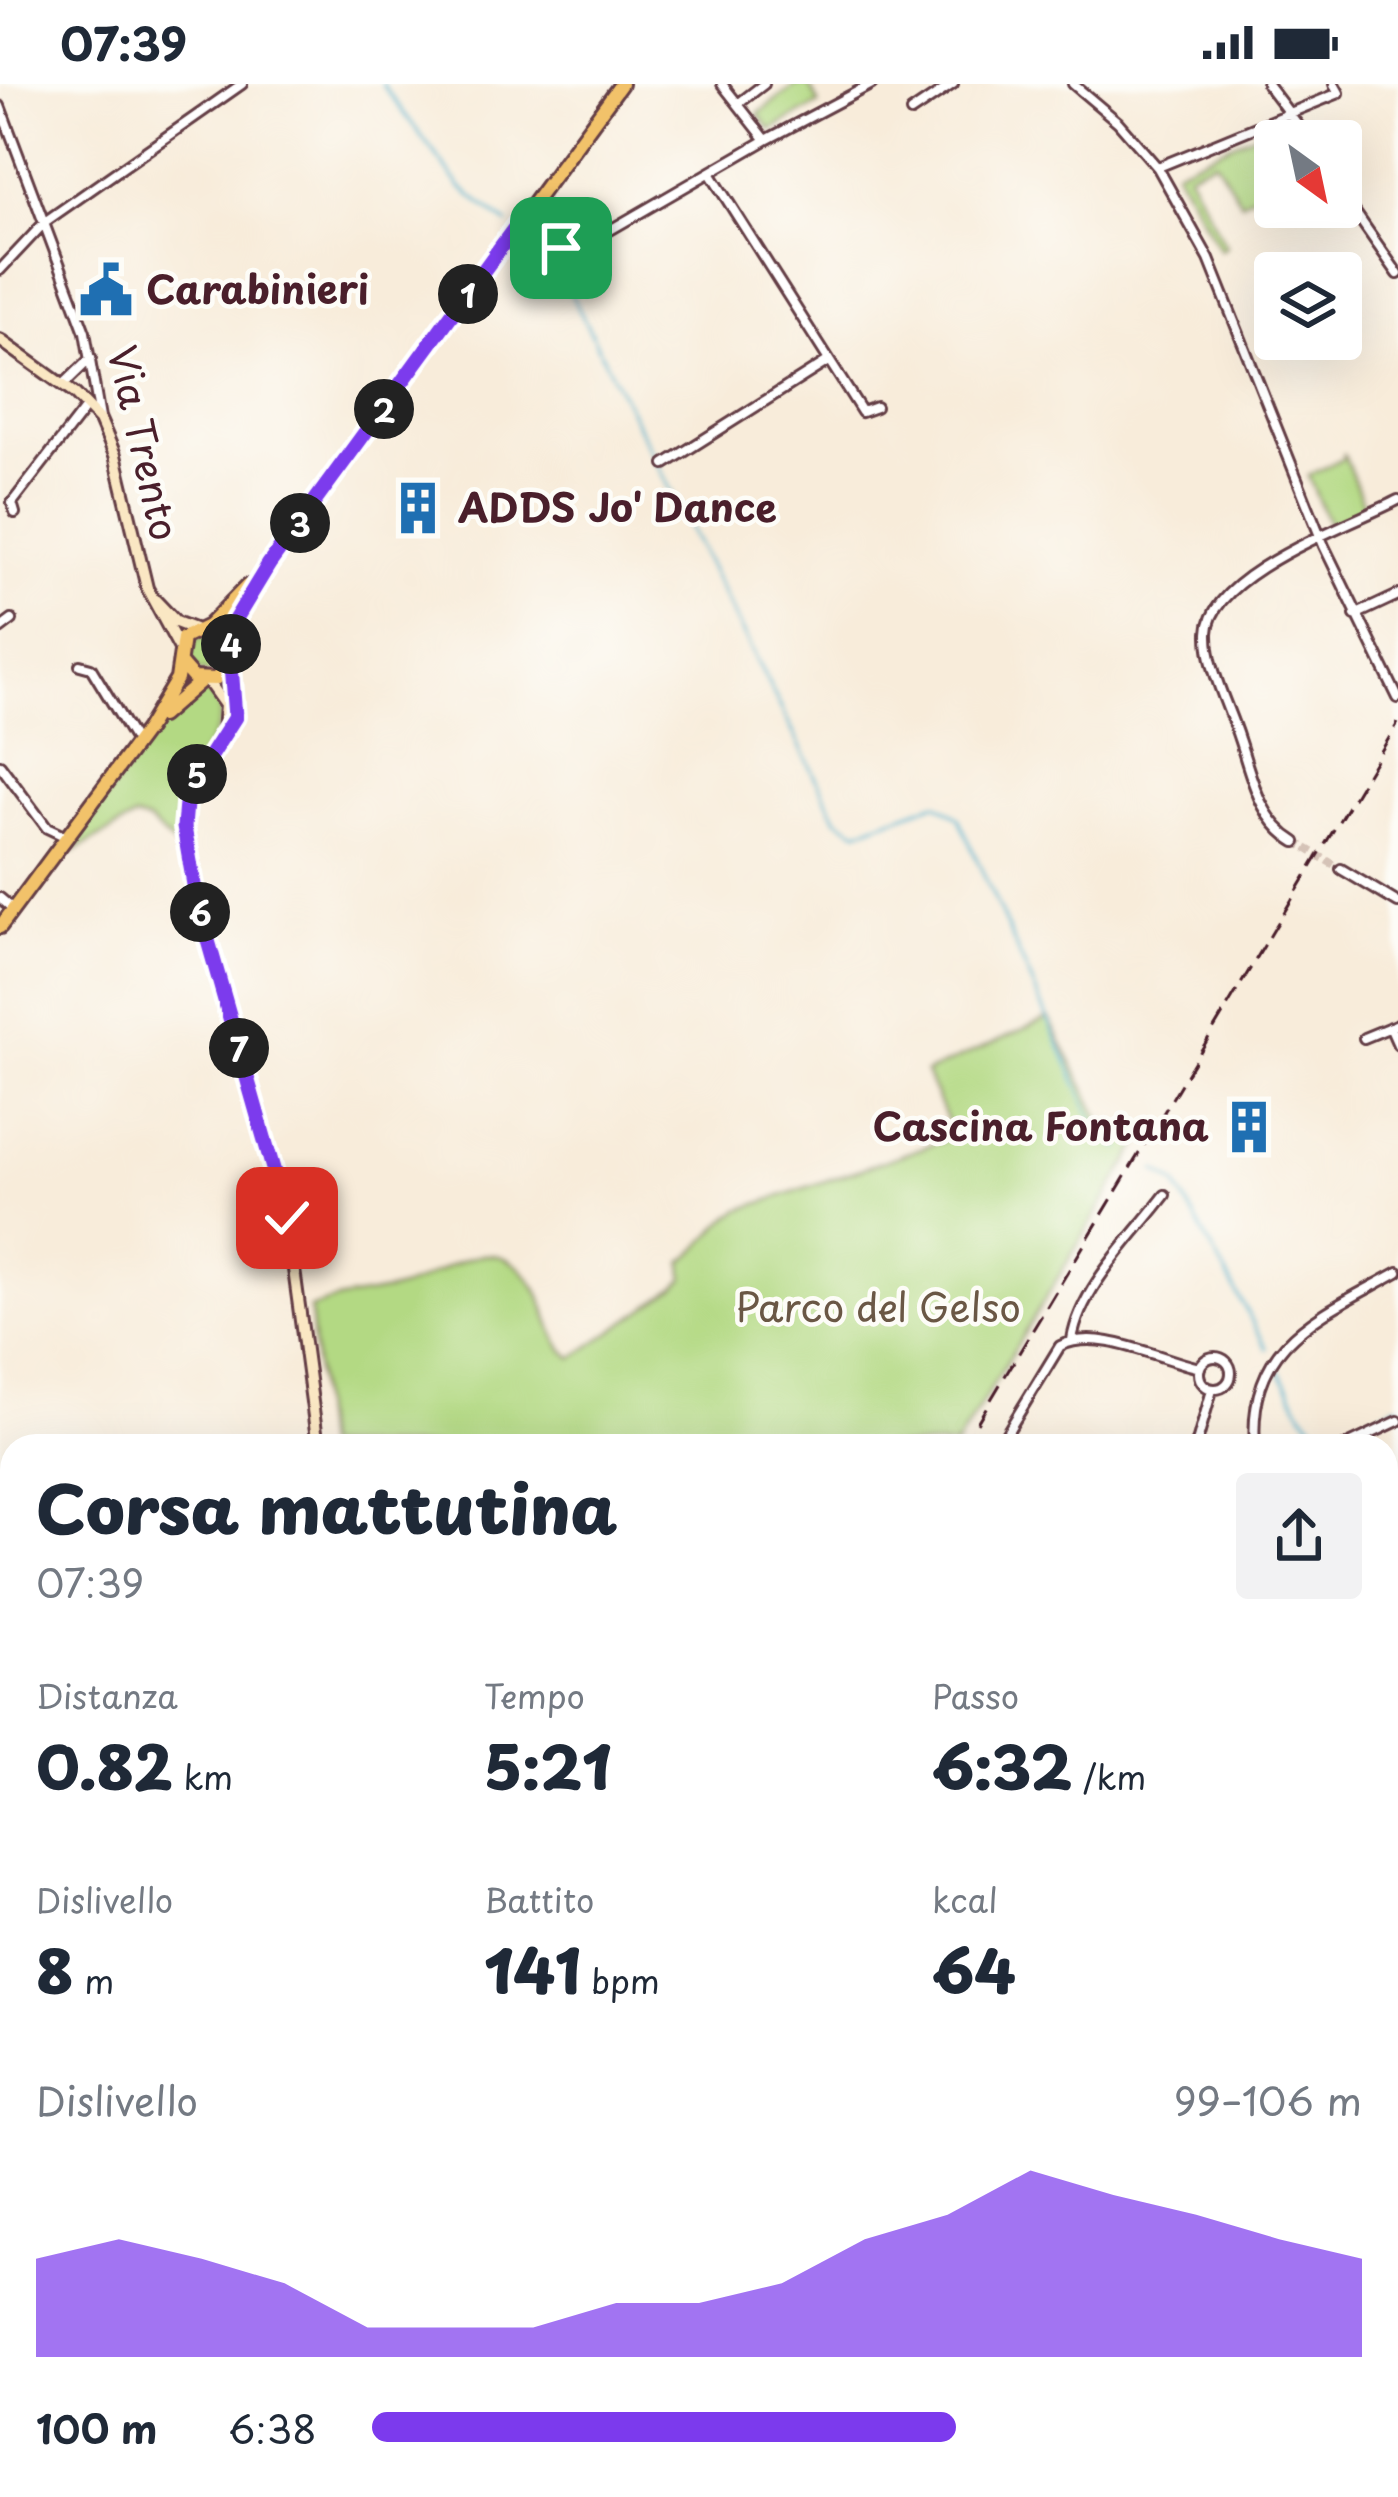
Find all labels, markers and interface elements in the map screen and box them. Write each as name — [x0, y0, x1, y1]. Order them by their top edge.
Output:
text: 07:39 — [60, 8, 187, 76]
north arrow — [1254, 120, 1362, 228]
map controls — [1254, 120, 1362, 360]
pin — [510, 197, 612, 299]
icon: arrive — [528, 215, 594, 281]
button: layers — [1254, 252, 1362, 360]
place label: Carabinieri — [146, 258, 369, 317]
public building icon: Carabinieri — [77, 261, 135, 319]
pin: 1 — [438, 264, 498, 324]
text: 1 — [460, 269, 476, 319]
street label: Via Trento — [94, 339, 196, 546]
pin: 2 — [354, 379, 414, 439]
text: 2 — [372, 384, 396, 434]
place label: ADDS Jo' Dance — [457, 476, 777, 535]
building icon: ADDS Jo' Dance — [389, 479, 447, 537]
pin: 3 — [270, 493, 330, 553]
text: 3 — [289, 498, 311, 548]
pin: 4 — [201, 614, 261, 674]
text: 4 — [220, 619, 242, 669]
pin: 5 — [167, 744, 227, 804]
text: 5 — [186, 749, 208, 799]
pin: 6 — [170, 882, 230, 942]
text: 6 — [188, 887, 212, 937]
pin: 7 — [209, 1018, 269, 1078]
text: 7 — [230, 1023, 248, 1073]
place label: Cascina Fontana — [873, 1095, 1209, 1154]
building icon: Cascina Fontana — [1220, 1098, 1278, 1156]
pin — [236, 1167, 338, 1269]
icon: check — [254, 1185, 320, 1251]
park label: Parco del Gelso — [735, 1276, 1021, 1335]
text: Corsa mattutina — [36, 1457, 618, 1556]
button: share — [1236, 1473, 1362, 1599]
text: 07:39 — [36, 1552, 144, 1611]
text: Distanza — [36, 1670, 178, 1720]
text: Tempo — [484, 1670, 585, 1720]
text: Passo — [932, 1670, 1019, 1720]
text: 0.82 — [36, 1720, 173, 1810]
text: 5:21 — [484, 1720, 611, 1810]
text: 6:32 — [932, 1720, 1072, 1810]
text: km — [173, 1751, 233, 1801]
text: /km — [1072, 1751, 1146, 1801]
text: Dislivello — [36, 1874, 173, 1924]
text: Battito — [484, 1874, 594, 1924]
text: kcal — [932, 1874, 998, 1924]
text: 8 — [36, 1924, 74, 2014]
text: 141 — [484, 1924, 581, 2014]
text: 64 — [932, 1924, 1016, 2014]
text: m — [74, 1955, 114, 2005]
text: bpm — [581, 1955, 660, 2005]
text: Dislivello — [36, 2070, 198, 2129]
text: 99–106 m — [1174, 2070, 1362, 2129]
text: 100 m — [36, 2398, 158, 2457]
text: 6:38 — [228, 2398, 317, 2457]

